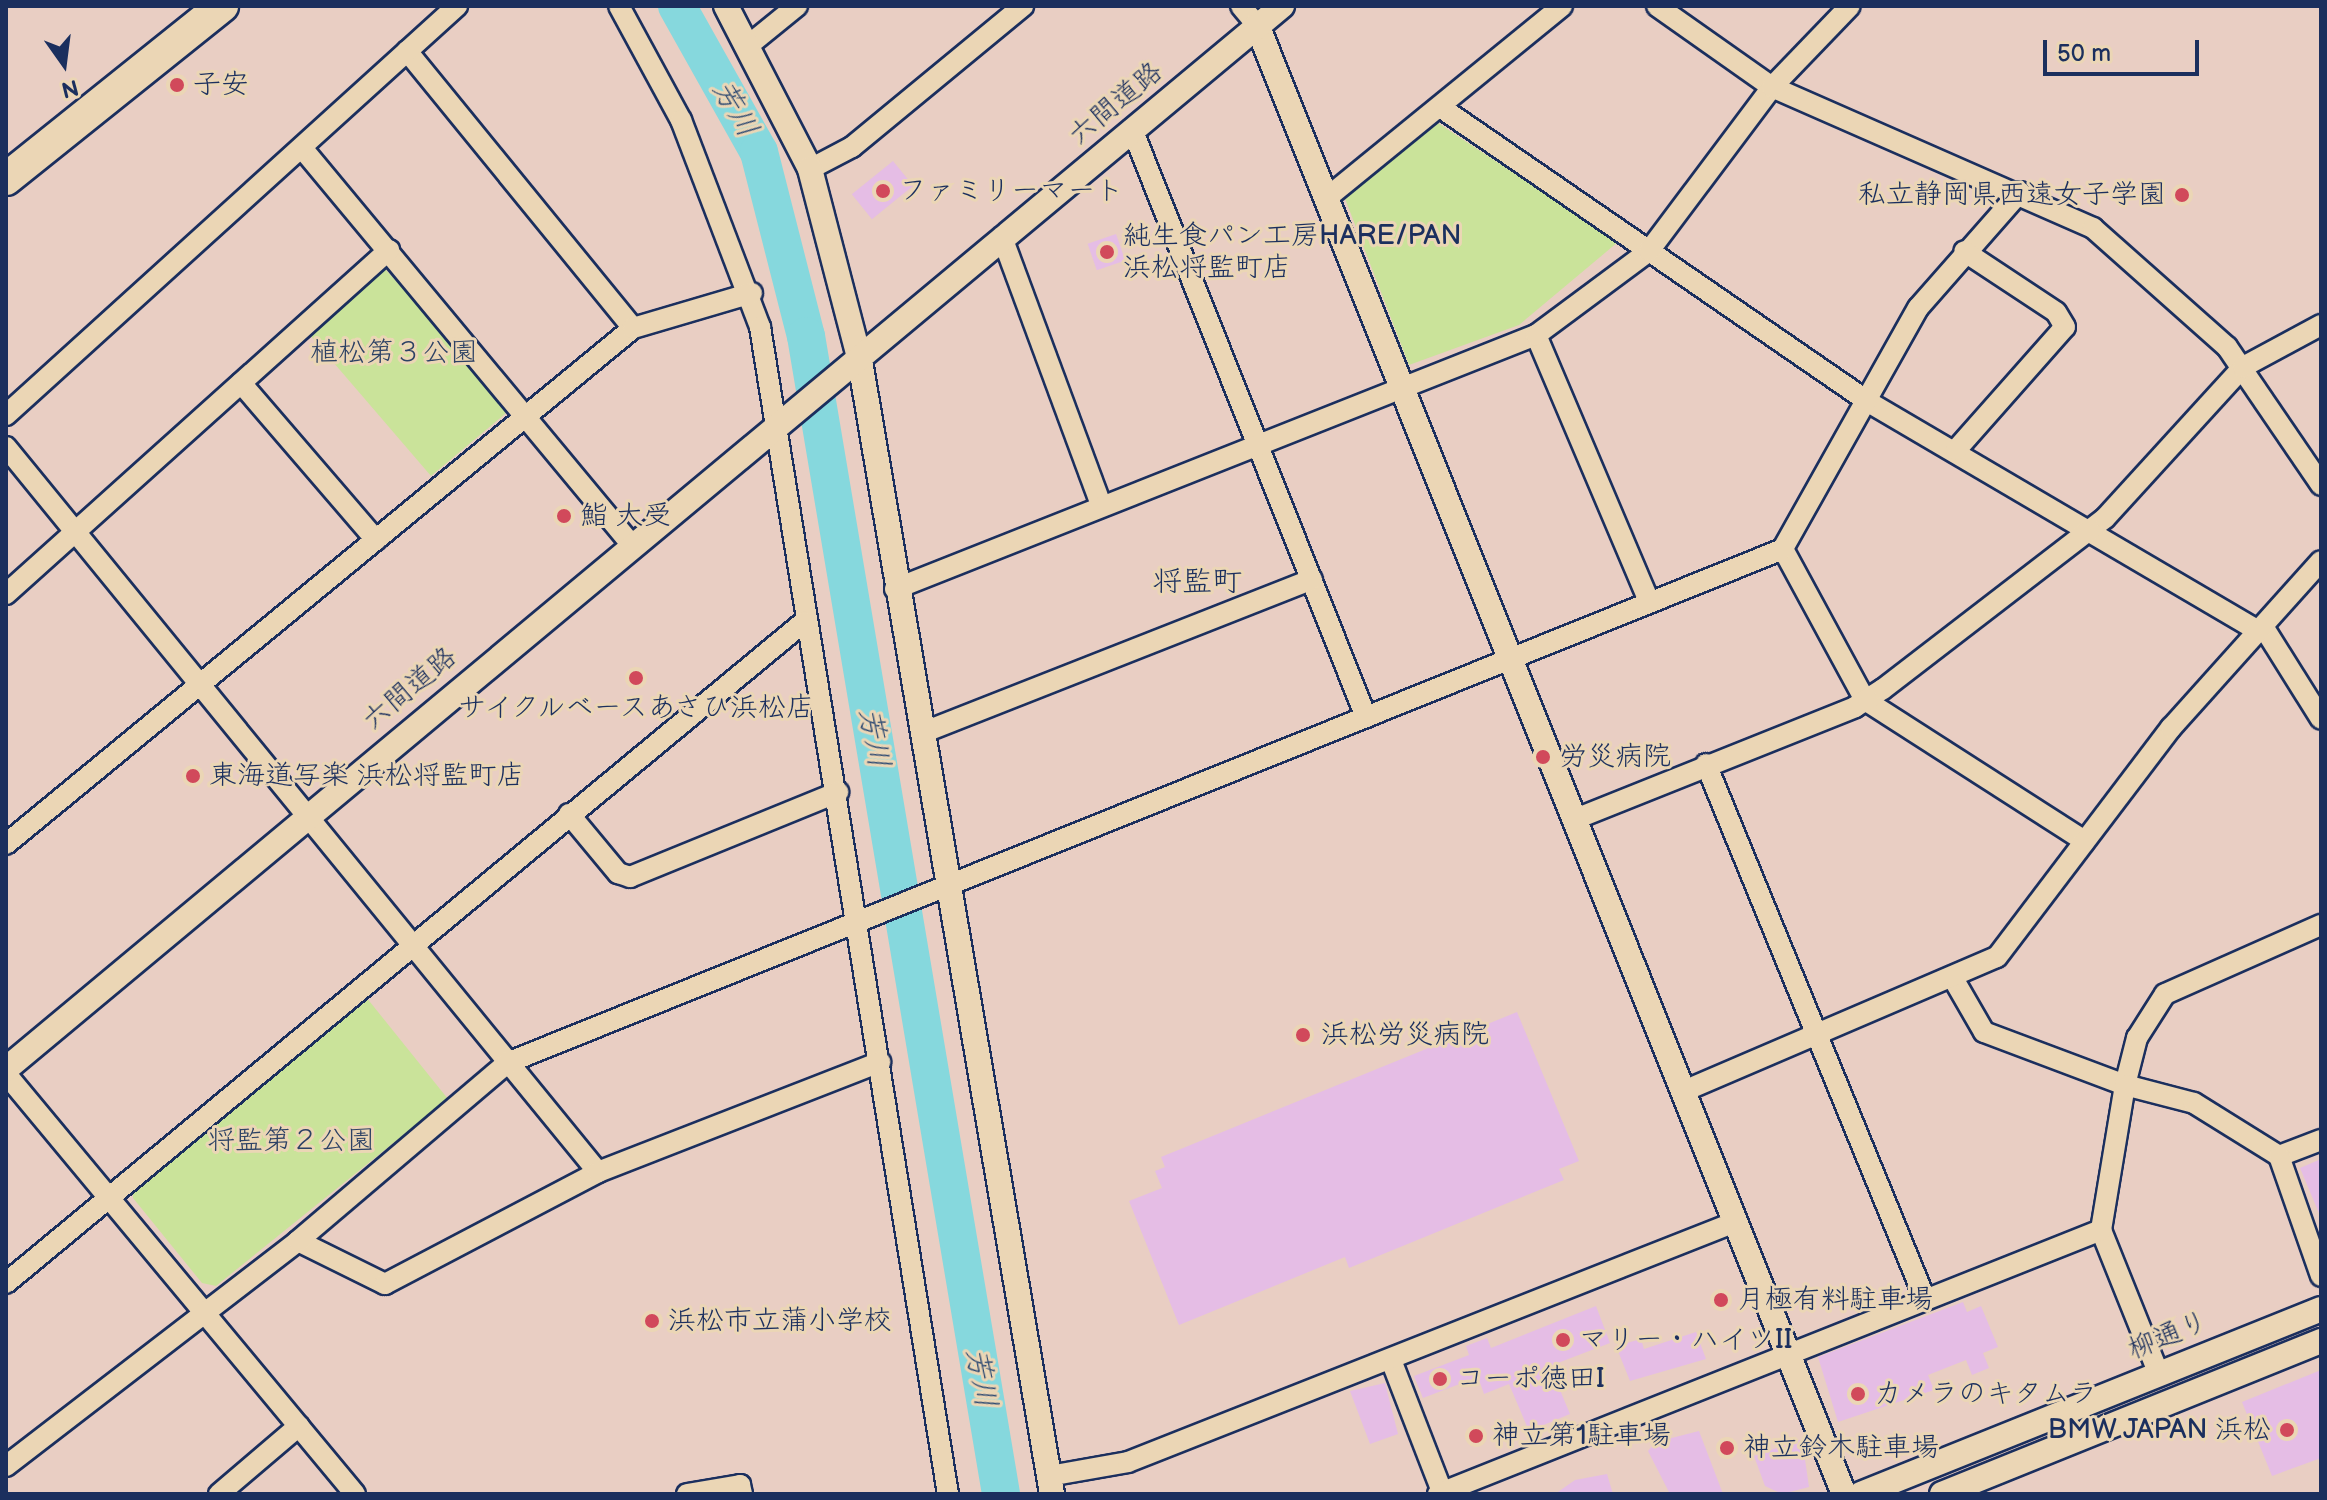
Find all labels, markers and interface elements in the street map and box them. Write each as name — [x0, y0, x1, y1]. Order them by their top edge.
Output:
north arrow — [24, 24, 104, 104]
scale bar — [2047, 24, 2203, 74]
text: 50 m — [2057, 39, 2111, 68]
street label: 六間道路 — [1062, 55, 1170, 153]
place label: 子安 — [193, 68, 249, 102]
text: N — [59, 73, 81, 103]
water label: 芳川 — [704, 74, 766, 144]
marker: 子安 — [168, 76, 186, 94]
place label: ファミリーマート — [899, 174, 1123, 208]
place label: 私立静岡県西遠女子学園 — [1858, 178, 2166, 212]
marker: ファミリーマート — [874, 182, 892, 200]
marker: 私立静岡県西遠女子学園 — [2173, 186, 2191, 204]
place label: 純生食パン工房HARE/PAN 浜松将監町店 — [1123, 219, 1461, 285]
marker: 純生食パン工房HARE/PAN 浜松将監町店 — [1098, 243, 1116, 261]
park label: 植松第３公園 — [310, 336, 478, 370]
place label: 鮨 大受 — [580, 499, 672, 533]
marker: 鮨 大受 — [555, 507, 573, 525]
district label: 将監町 — [1152, 564, 1242, 600]
street label: 六間道路 — [356, 640, 464, 738]
marker: サイクルベースあさひ浜松店 — [627, 669, 645, 687]
place label: サイクルベースあさひ浜松店 — [454, 691, 818, 725]
water label: 芳川 — [851, 705, 897, 771]
place label: 労災病院 — [1559, 740, 1671, 774]
marker: 労災病院 — [1534, 748, 1552, 766]
place label: 東海道写楽 浜松将監町店 — [209, 759, 525, 793]
marker: 東海道写楽 浜松将監町店 — [184, 767, 202, 785]
place label: 浜松労災病院 — [1321, 1018, 1489, 1052]
marker: 浜松労災病院 — [1292, 1024, 1314, 1046]
park label: 将監第２公園 — [207, 1124, 375, 1158]
place label: 月極有料駐車場 — [1737, 1283, 1933, 1317]
marker: 月極有料駐車場 — [1712, 1291, 1730, 1309]
place label: 浜松市立蒲小学校 — [668, 1304, 892, 1338]
street label: 柳通り — [2123, 1305, 2213, 1367]
marker: 浜松市立蒲小学校 — [643, 1312, 661, 1330]
place label: マリー・ハイツII — [1579, 1323, 1792, 1357]
marker: マリー・ハイツII — [1554, 1331, 1572, 1349]
water label: 芳川 — [958, 1345, 1004, 1411]
place label: コーポ徳田I — [1456, 1362, 1605, 1396]
marker: コーポ徳田I — [1431, 1370, 1449, 1388]
place label: カメラのキタムラ — [1874, 1377, 2098, 1411]
marker: カメラのキタムラ — [1849, 1385, 1867, 1403]
place label: BMW JAPAN 浜松 — [2046, 1413, 2271, 1447]
place label: 神立第1駐車場 — [1492, 1419, 1671, 1453]
marker: BMW JAPAN 浜松 — [2278, 1421, 2296, 1439]
marker: 神立第1駐車場 — [1467, 1427, 1485, 1445]
place label: 神立鈴木駐車場 — [1743, 1431, 1939, 1465]
marker: 神立鈴木駐車場 — [1718, 1439, 1736, 1457]

